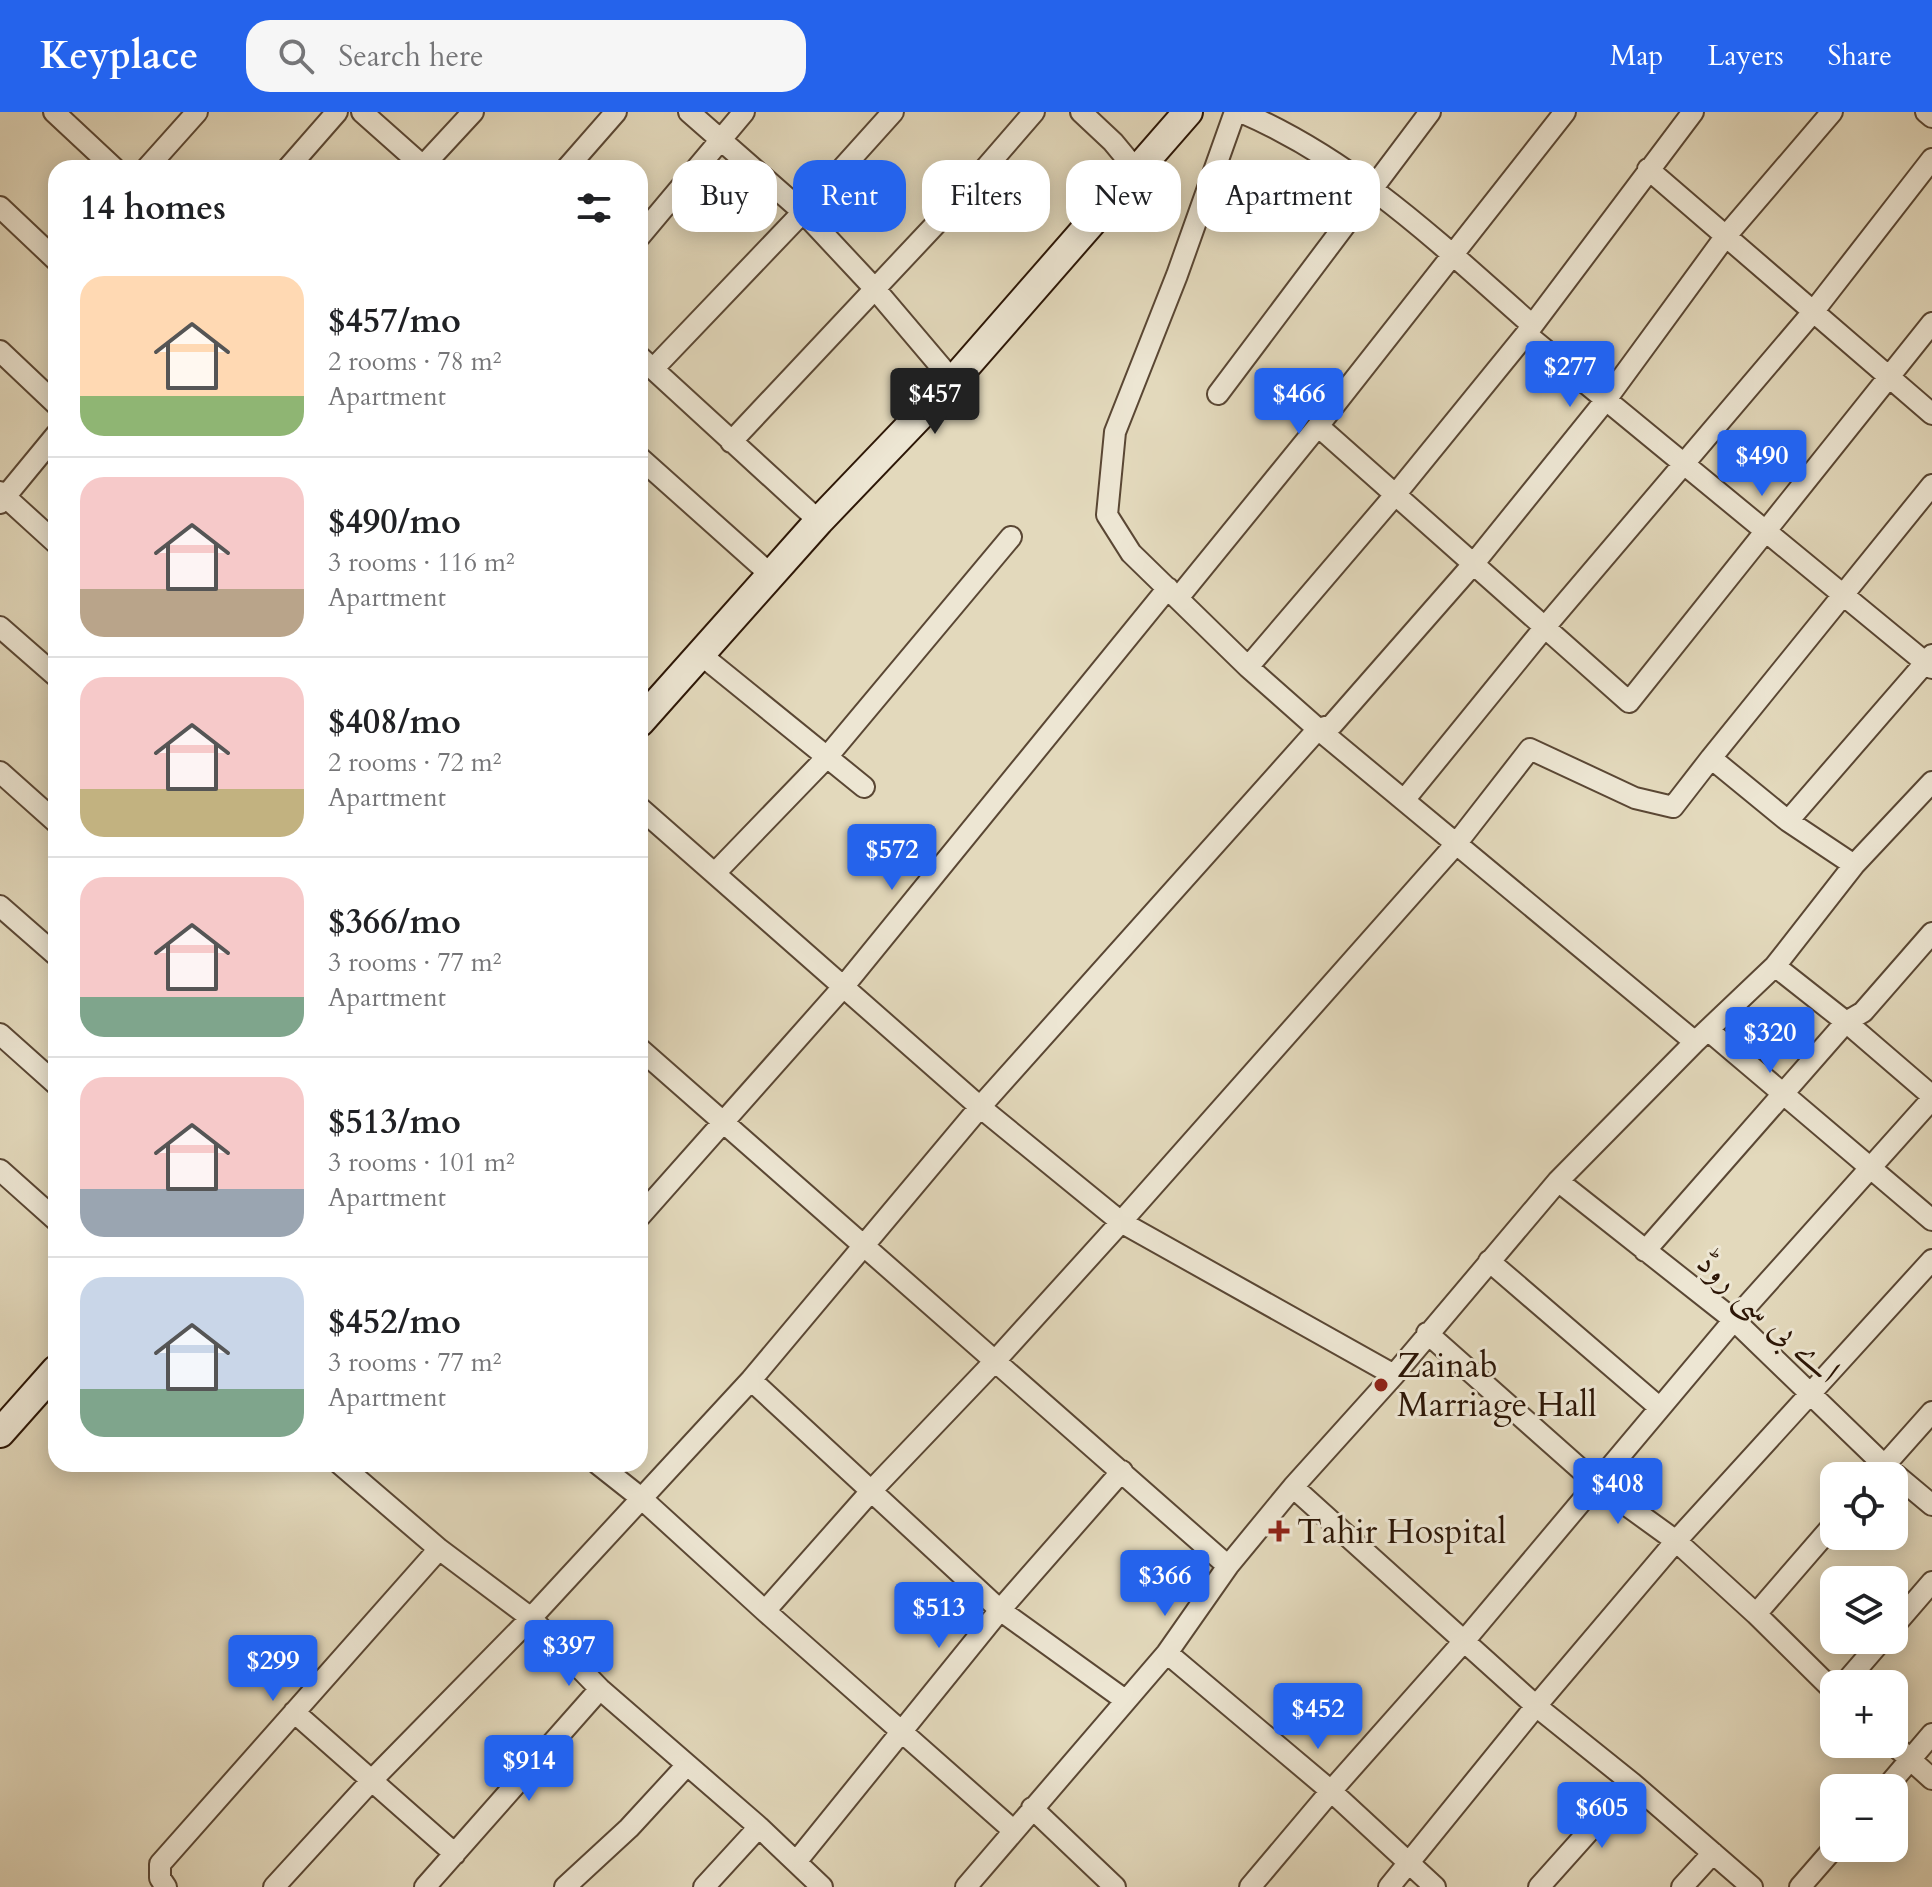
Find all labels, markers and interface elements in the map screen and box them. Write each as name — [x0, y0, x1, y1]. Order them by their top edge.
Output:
search box — [246, 20, 806, 92]
text: Keyplace — [40, 30, 198, 82]
icon: search — [274, 34, 318, 78]
text: Search here — [338, 36, 484, 77]
text: Map — [1610, 37, 1663, 75]
text: Layers — [1707, 37, 1784, 75]
text: Share — [1828, 37, 1892, 75]
chip: Buy — [672, 160, 777, 232]
chip: Rent — [793, 160, 906, 232]
chip: Filters — [922, 160, 1050, 232]
chip: New — [1066, 160, 1181, 232]
chip: Apartment — [1197, 160, 1380, 232]
text: 14 homes — [80, 185, 226, 231]
icon: filters — [572, 186, 616, 230]
text: $457/mo — [328, 298, 461, 344]
icon: home — [144, 308, 240, 404]
pin: $277 — [1523, 341, 1617, 409]
text: 2 rooms · 78 m² — [328, 344, 501, 379]
text: $277 — [1543, 349, 1597, 384]
pin: $457 — [888, 368, 982, 436]
pin: $466 — [1252, 368, 1346, 436]
text: $457 — [908, 376, 962, 411]
text: $466 — [1272, 376, 1326, 411]
text: Apartment — [328, 379, 446, 414]
pin: $490 — [1715, 430, 1809, 498]
text: $490 — [1735, 438, 1789, 473]
text: $490/mo — [328, 499, 461, 545]
icon: home — [144, 509, 240, 605]
text: 3 rooms · 116 m² — [328, 545, 515, 580]
text: Apartment — [328, 580, 446, 615]
text: $408/mo — [328, 699, 461, 745]
icon: home — [144, 709, 240, 805]
text: 2 rooms · 72 m² — [328, 745, 501, 780]
text: Apartment — [328, 780, 446, 815]
pin: $572 — [845, 824, 939, 892]
text: $572 — [865, 832, 919, 867]
text: $366/mo — [328, 899, 461, 945]
icon: home — [144, 909, 240, 1005]
text: 3 rooms · 77 m² — [328, 945, 501, 980]
text: Apartment — [328, 980, 446, 1015]
pin: $320 — [1723, 1007, 1817, 1075]
text: $320 — [1743, 1015, 1797, 1050]
text: $513/mo — [328, 1099, 461, 1145]
icon: home — [144, 1109, 240, 1205]
text: 3 rooms · 101 m² — [328, 1145, 515, 1180]
text: Apartment — [328, 1180, 446, 1215]
street label: اے بی سی روڈ — [1686, 1240, 1850, 1394]
text: $452/mo — [328, 1299, 461, 1345]
icon: home — [144, 1309, 240, 1405]
place label: Zainab Marriage Hall — [1397, 1343, 1597, 1428]
text: 3 rooms · 77 m² — [328, 1345, 501, 1380]
marker: Zainab Marriage Hall — [1372, 1376, 1390, 1394]
text: Apartment — [328, 1380, 446, 1415]
pin: $408 — [1571, 1458, 1665, 1526]
map controls — [1820, 1462, 1908, 1862]
button: locate — [1820, 1462, 1908, 1550]
text: $408 — [1591, 1466, 1645, 1501]
place label: Tahir Hospital — [1297, 1509, 1507, 1555]
marker: Tahir Hospital — [1268, 1520, 1290, 1542]
pin: $366 — [1118, 1550, 1212, 1618]
text: $366 — [1138, 1558, 1192, 1593]
button: layers — [1820, 1566, 1908, 1654]
pin: $513 — [892, 1582, 986, 1650]
text: $513 — [912, 1590, 966, 1625]
pin: $397 — [522, 1620, 616, 1688]
text: $397 — [542, 1628, 596, 1663]
pin: $299 — [226, 1635, 320, 1703]
text: $299 — [246, 1643, 300, 1678]
button: + — [1820, 1670, 1908, 1758]
pin: $452 — [1271, 1683, 1365, 1751]
text: $452 — [1291, 1691, 1345, 1726]
pin: $914 — [482, 1735, 576, 1803]
text: $914 — [502, 1743, 556, 1778]
button: − — [1820, 1774, 1908, 1862]
pin: $605 — [1555, 1782, 1649, 1850]
text: $605 — [1575, 1790, 1629, 1825]

